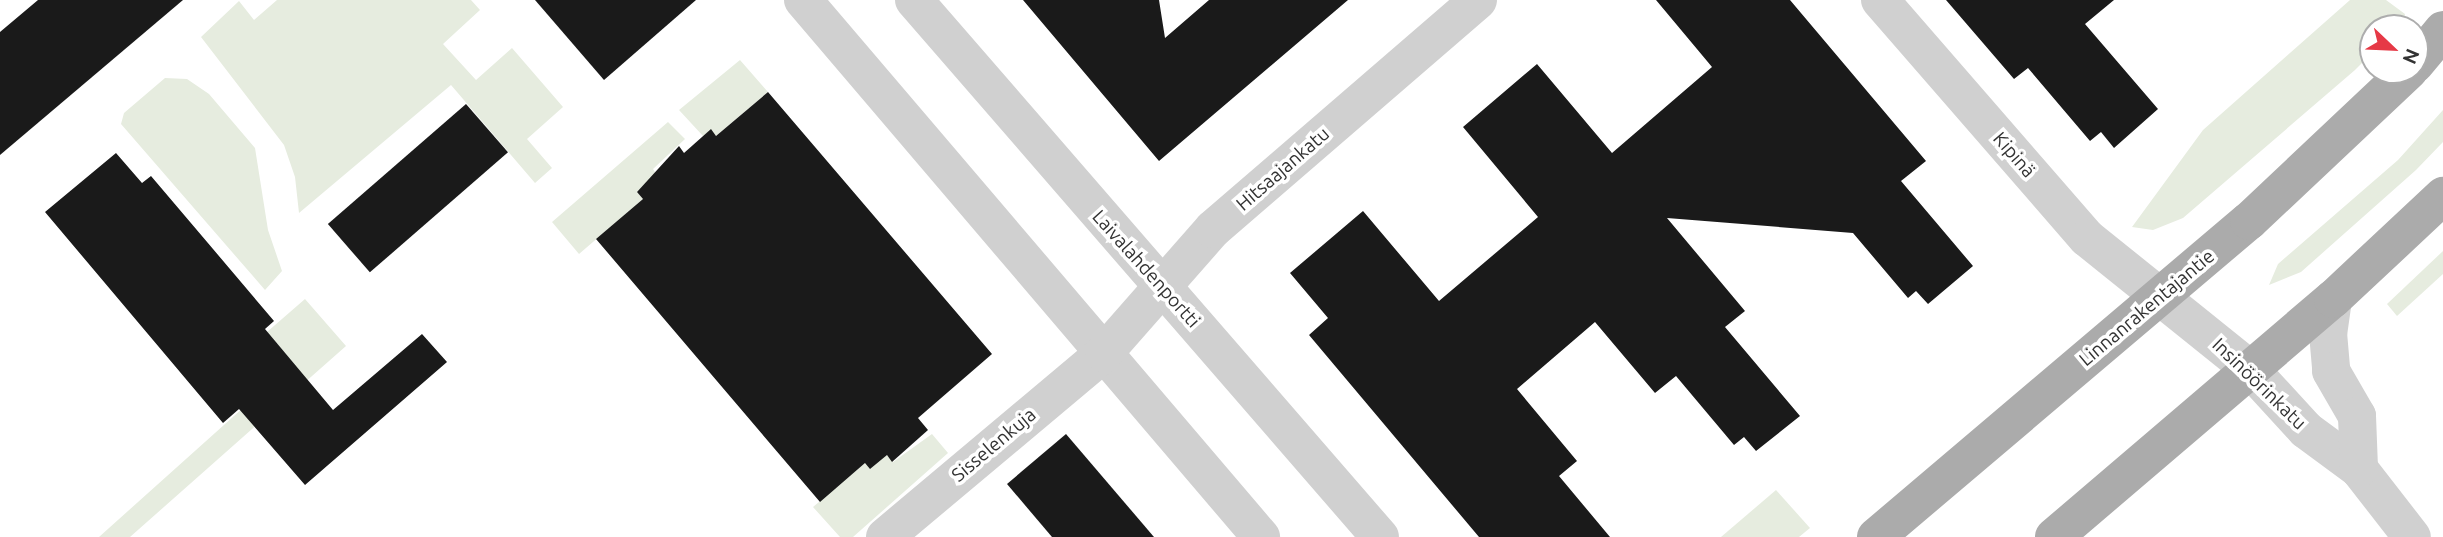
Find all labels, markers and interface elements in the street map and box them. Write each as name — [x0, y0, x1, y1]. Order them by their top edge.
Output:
north arrow — [2359, 14, 2429, 84]
text: N — [2399, 46, 2424, 67]
street label: Hitsaajankatu — [1232, 122, 1334, 216]
street label: Kipinä — [1988, 128, 2040, 182]
street label: Laivalahdenportti — [1087, 206, 1205, 332]
street label: Linnanrakentajantie — [2075, 245, 2219, 371]
street label: Insinöörinkatu — [2207, 333, 2311, 435]
street label: Sisselenkuja — [947, 403, 1041, 487]

